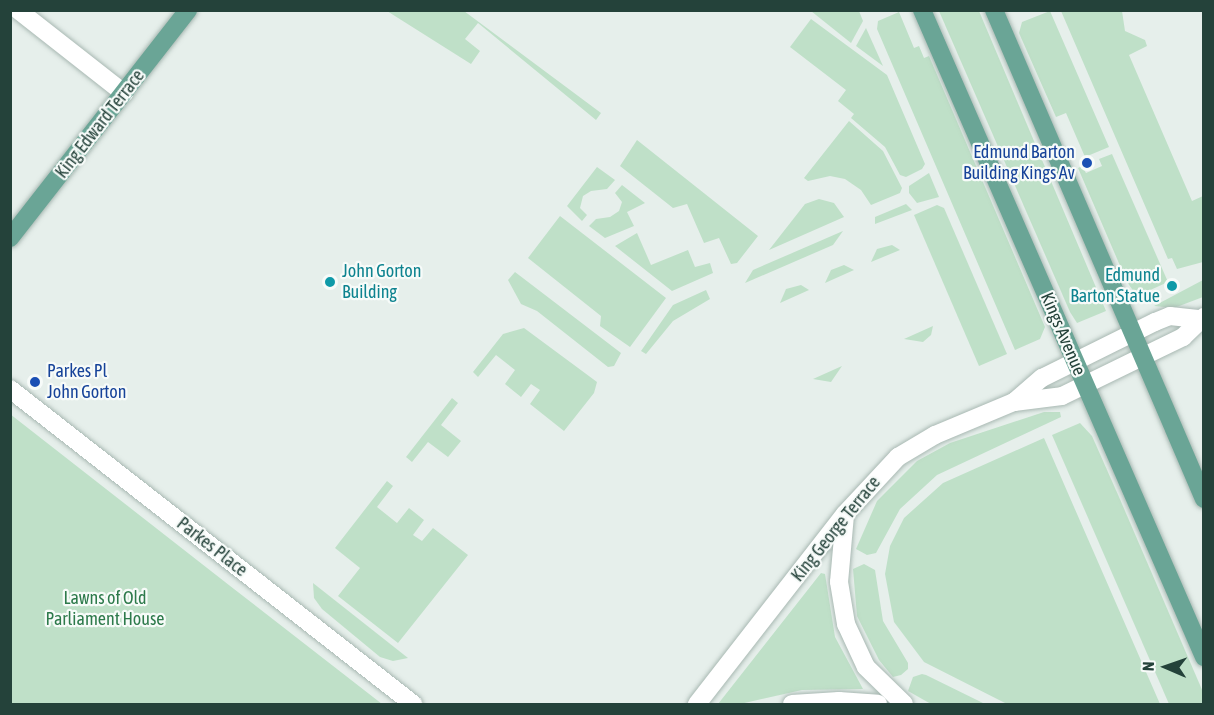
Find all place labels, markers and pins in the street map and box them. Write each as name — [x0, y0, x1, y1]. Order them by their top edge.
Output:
place label: Edmund Barton Building Kings Av — [963, 142, 1075, 184]
marker: Edmund Barton Building Kings Av — [1080, 156, 1094, 170]
place label: John Gorton Building — [342, 261, 421, 304]
place label: Edmund Barton Statue — [1070, 265, 1160, 308]
marker: John Gorton Building — [323, 275, 337, 289]
marker: Edmund Barton Statue — [1165, 279, 1179, 293]
place label: Parkes Pl John Gorton — [47, 361, 126, 404]
marker: Parkes Pl John Gorton — [28, 375, 42, 389]

